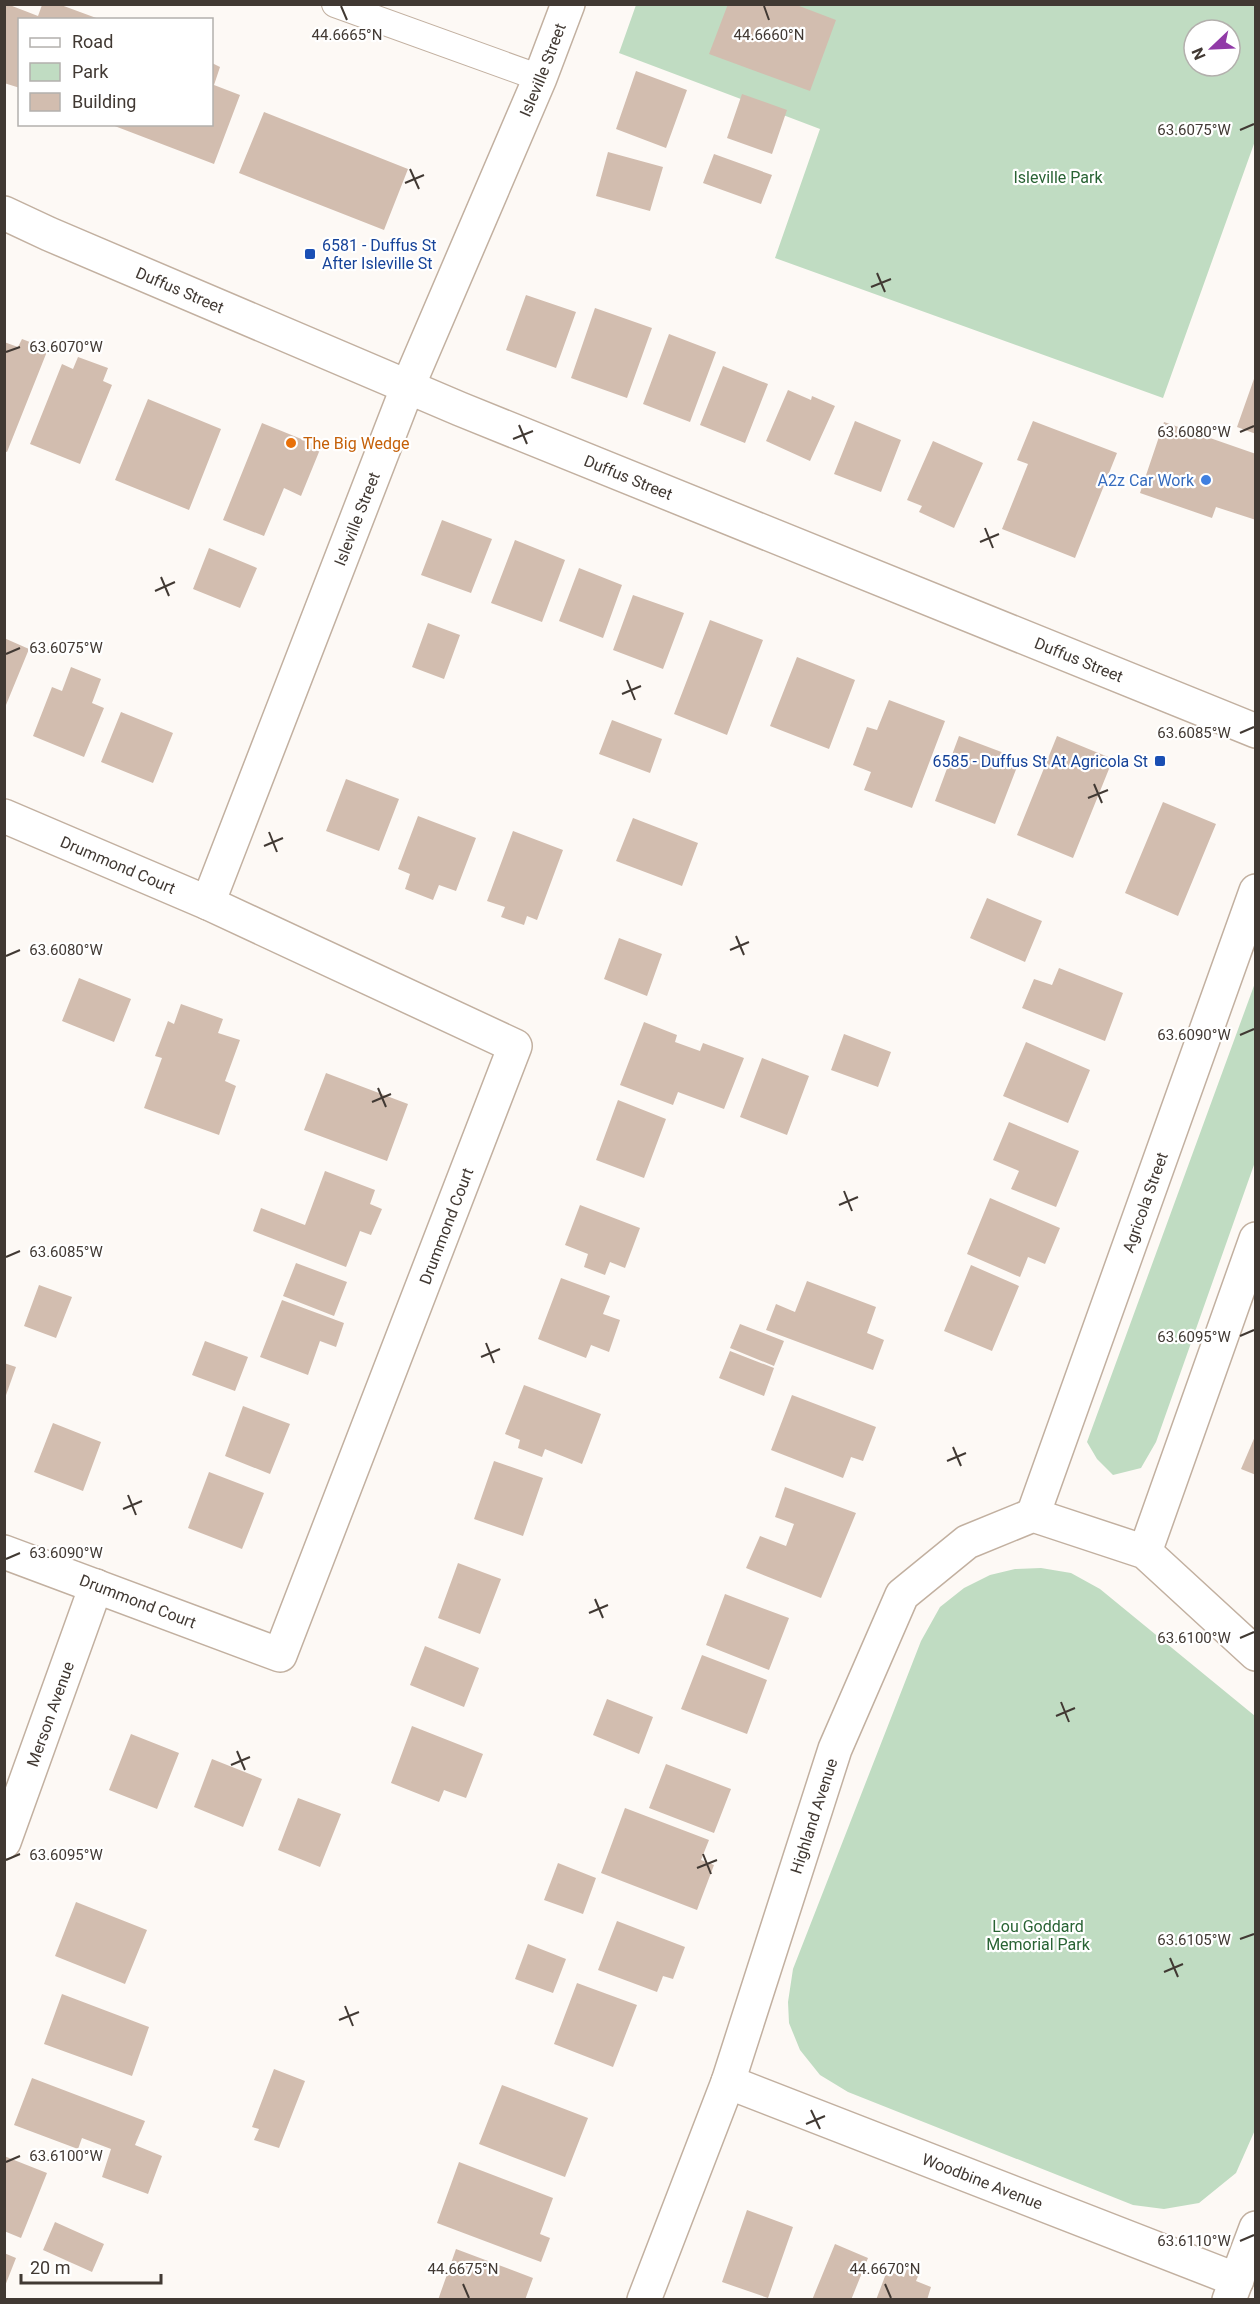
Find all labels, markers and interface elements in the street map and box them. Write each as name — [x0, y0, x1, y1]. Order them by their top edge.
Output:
legend — [18, 18, 213, 126]
north arrow — [1182, 18, 1242, 78]
street label: Isleville Street — [516, 21, 570, 120]
text: 44.6665°N — [312, 26, 382, 44]
text: 44.6660°N — [734, 26, 804, 44]
text: Road — [72, 31, 113, 52]
text: N — [1188, 45, 1210, 63]
text: Park — [72, 61, 109, 82]
text: Building — [72, 91, 136, 112]
text: 63.6075°W — [1157, 121, 1231, 139]
park label: Isleville Park — [1014, 168, 1103, 187]
place label: 6581 - Duffus St After Isleville St — [322, 236, 437, 273]
marker: 6581 - Duffus St After Isleville St — [303, 247, 317, 261]
street label: Duffus Street — [133, 263, 227, 317]
text: 63.6070°W — [29, 338, 103, 356]
text: 63.6080°W — [1157, 423, 1231, 441]
place label: The Big Wedge — [303, 434, 410, 453]
marker: The Big Wedge — [284, 436, 298, 450]
street label: Duffus Street — [581, 451, 675, 504]
street label: Isleville Street — [330, 469, 384, 569]
place label: A2z Car Work — [1098, 471, 1195, 490]
marker: A2z Car Work — [1199, 473, 1213, 487]
street label: Duffus Street — [1032, 633, 1126, 686]
text: 63.6075°W — [29, 639, 103, 657]
text: 63.6085°W — [1157, 724, 1231, 742]
place label: 6585 - Duffus St At Agricola St — [932, 752, 1148, 771]
marker: 6585 - Duffus St At Agricola St — [1153, 754, 1167, 768]
street label: Drummond Court — [57, 832, 178, 898]
text: 63.6080°W — [29, 941, 103, 959]
text: 63.6090°W — [1157, 1026, 1231, 1044]
street label: Agricola Street — [1119, 1150, 1172, 1255]
street label: Drummond Court — [416, 1165, 477, 1287]
text: 63.6085°W — [29, 1243, 103, 1261]
text: 63.6095°W — [1157, 1328, 1231, 1346]
text: 63.6090°W — [29, 1544, 103, 1562]
street label: Drummond Court — [77, 1571, 199, 1632]
text: 63.6100°W — [1157, 1629, 1231, 1647]
street label: Merson Avenue — [23, 1659, 78, 1769]
street label: Highland Avenue — [787, 1756, 841, 1876]
text: 63.6095°W — [29, 1846, 103, 1864]
park label: Lou Goddard Memorial Park — [986, 1917, 1091, 1954]
text: 63.6105°W — [1157, 1931, 1231, 1949]
text: 63.6100°W — [29, 2147, 103, 2165]
street label: Woodbine Avenue — [919, 2149, 1045, 2213]
text: 63.6110°W — [1157, 2232, 1231, 2250]
scale bar — [21, 2247, 160, 2285]
text: 20 m — [30, 2257, 70, 2278]
text: 44.6675°N — [428, 2260, 498, 2278]
text: 44.6670°N — [850, 2260, 920, 2278]

